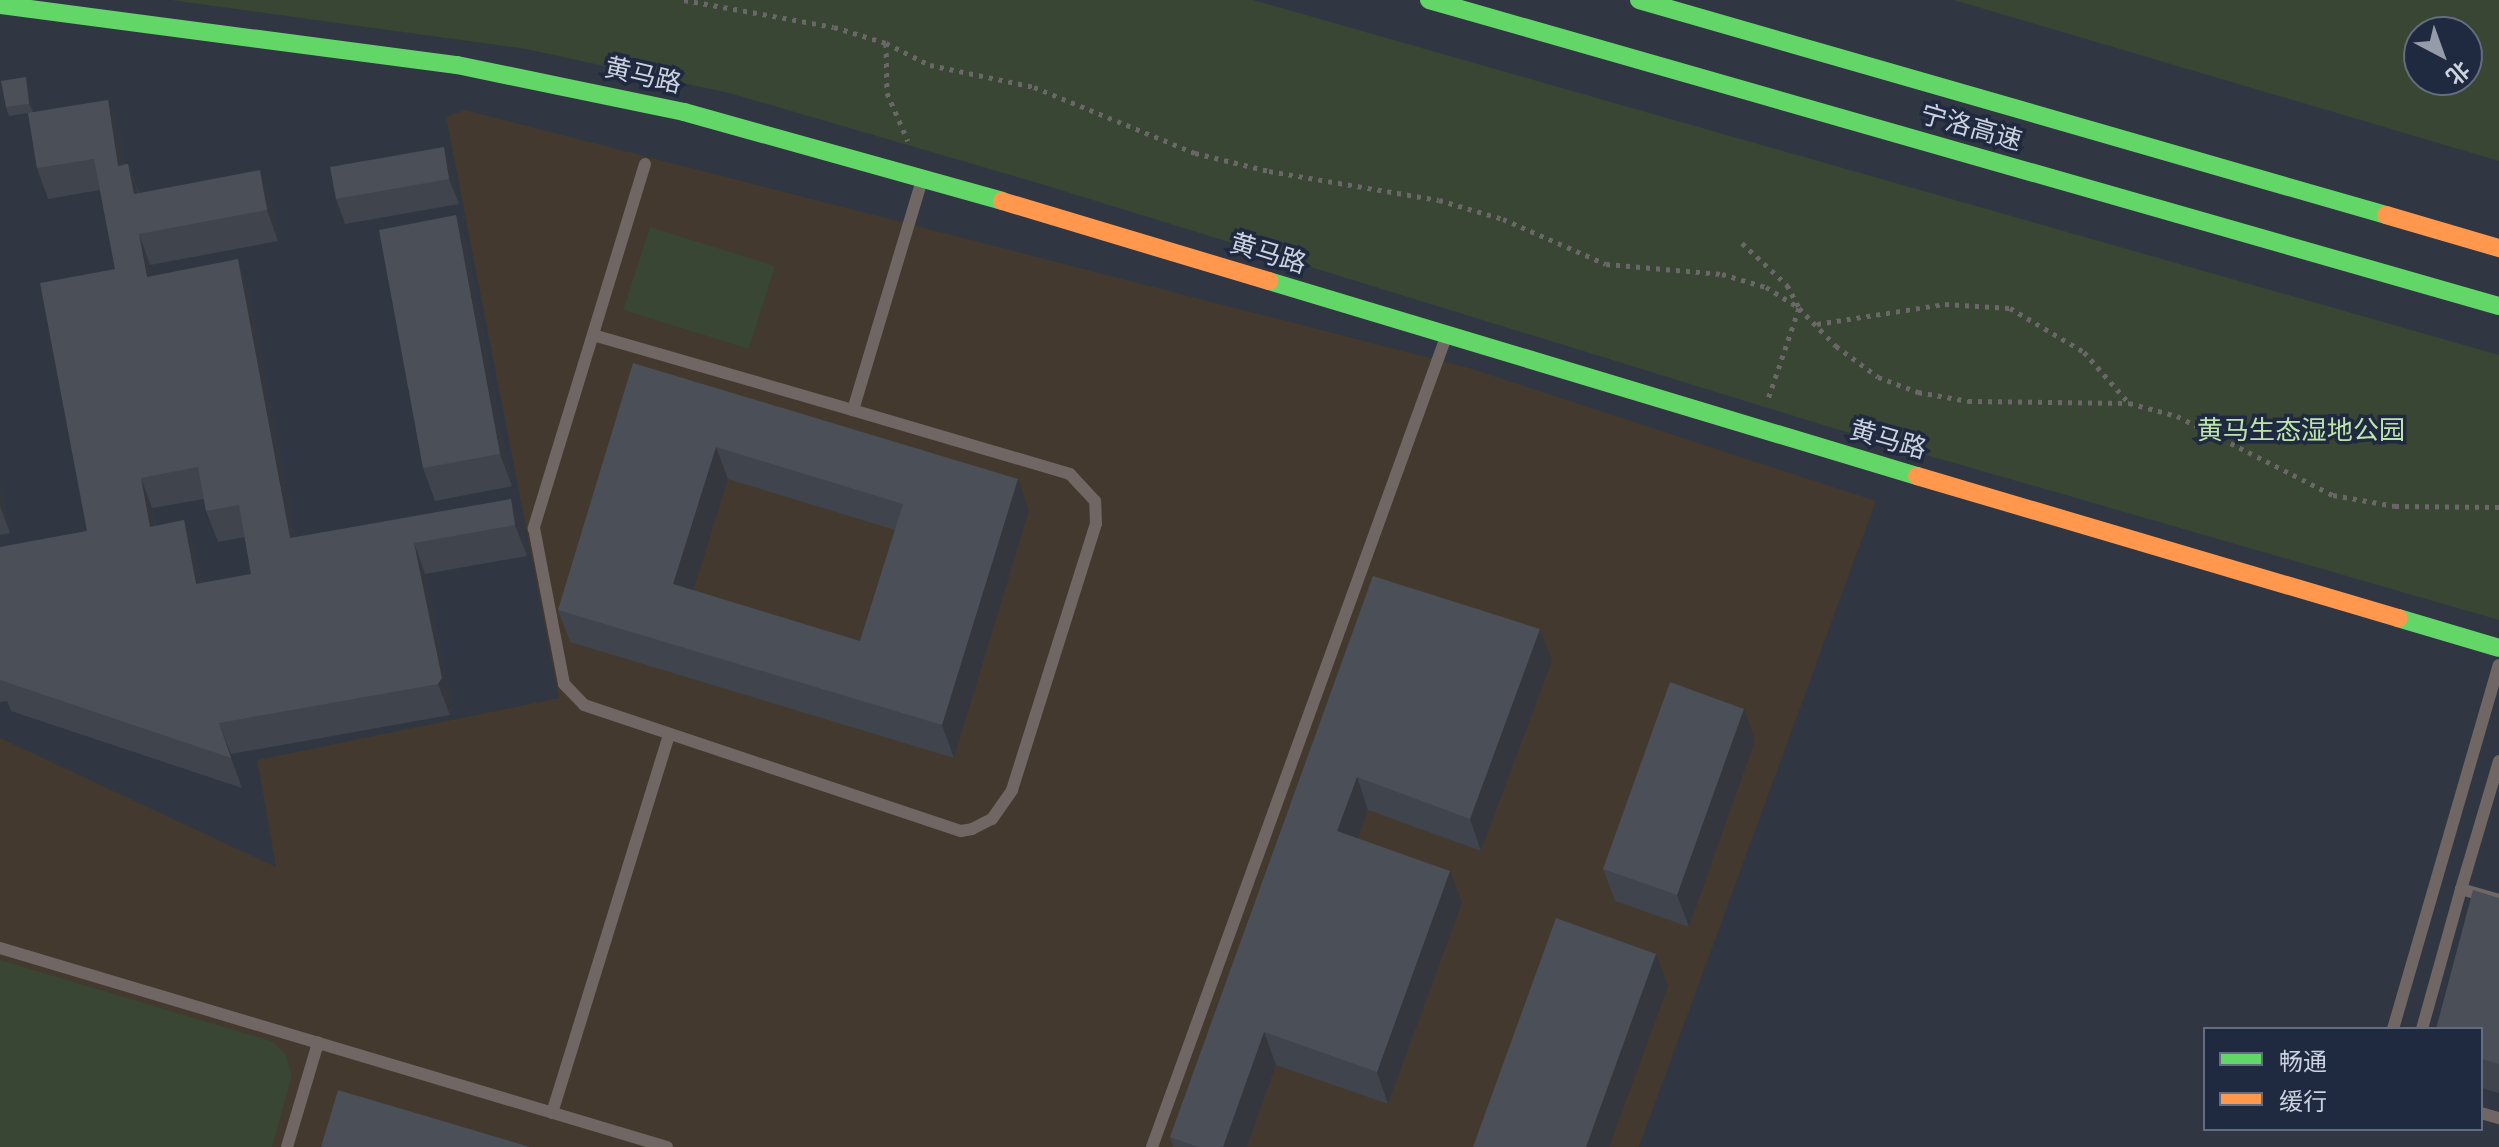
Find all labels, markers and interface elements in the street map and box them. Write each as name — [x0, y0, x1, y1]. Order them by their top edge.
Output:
north arrow — [2403, 16, 2483, 96]
street label: 黄马路 — [601, 52, 685, 100]
text: 北 — [2441, 56, 2474, 90]
street label: 宁洛高速 — [1917, 99, 2025, 157]
street label: 黄马路 — [1226, 228, 1310, 280]
street label: 黄马路 — [1846, 414, 1930, 466]
park label: 黄马生态湿地公园 — [2197, 415, 2405, 447]
legend — [2203, 1027, 2483, 1131]
text: 畅通 — [2279, 1048, 2327, 1077]
text: 缓行 — [2279, 1088, 2327, 1117]

